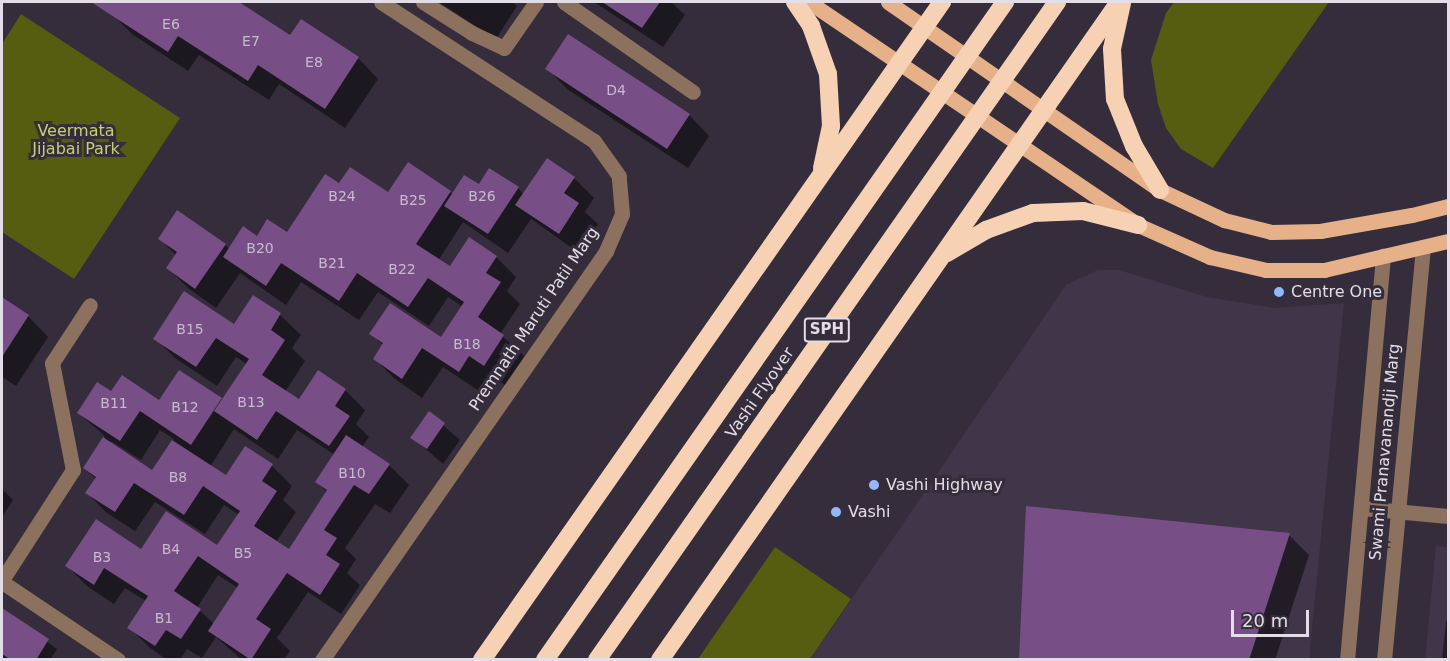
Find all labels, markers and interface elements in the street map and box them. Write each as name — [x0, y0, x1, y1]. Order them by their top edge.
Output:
house number: E6 — [162, 16, 180, 32]
house number: E7 — [242, 33, 260, 49]
house number: E8 — [305, 54, 323, 70]
house number: D4 — [606, 82, 626, 98]
park label: Veermata Jijabai Park — [32, 121, 120, 159]
house number: B24 — [328, 188, 356, 204]
house number: B26 — [468, 188, 496, 204]
house number: B25 — [399, 192, 427, 208]
street label: Premnath Maruti Patil Marg — [465, 223, 603, 415]
house number: B20 — [246, 240, 274, 256]
house number: B21 — [318, 255, 346, 271]
house number: B22 — [388, 261, 416, 277]
place label: Centre One — [1291, 282, 1382, 302]
marker: Centre One — [1272, 285, 1286, 299]
road number: SPH — [803, 318, 851, 342]
house number: B15 — [176, 321, 204, 337]
house number: B18 — [453, 336, 481, 352]
street label: Swami Pranavanandji Marg — [1366, 343, 1404, 561]
street label: Vashi Flyover — [722, 344, 798, 442]
house number: B13 — [237, 394, 265, 410]
house number: B11 — [100, 395, 128, 411]
house number: B12 — [171, 399, 199, 415]
house number: B10 — [338, 465, 366, 481]
house number: B8 — [169, 469, 187, 485]
place label: Vashi Highway — [886, 475, 1003, 495]
marker: Vashi Highway — [867, 478, 881, 492]
place label: Vashi — [848, 502, 890, 522]
marker: Vashi — [829, 505, 843, 519]
house number: B4 — [162, 541, 180, 557]
house number: B5 — [234, 545, 252, 561]
house number: B3 — [93, 549, 111, 565]
scale bar — [1234, 598, 1312, 636]
house number: B1 — [155, 610, 173, 626]
text: 20 m — [1242, 610, 1288, 631]

